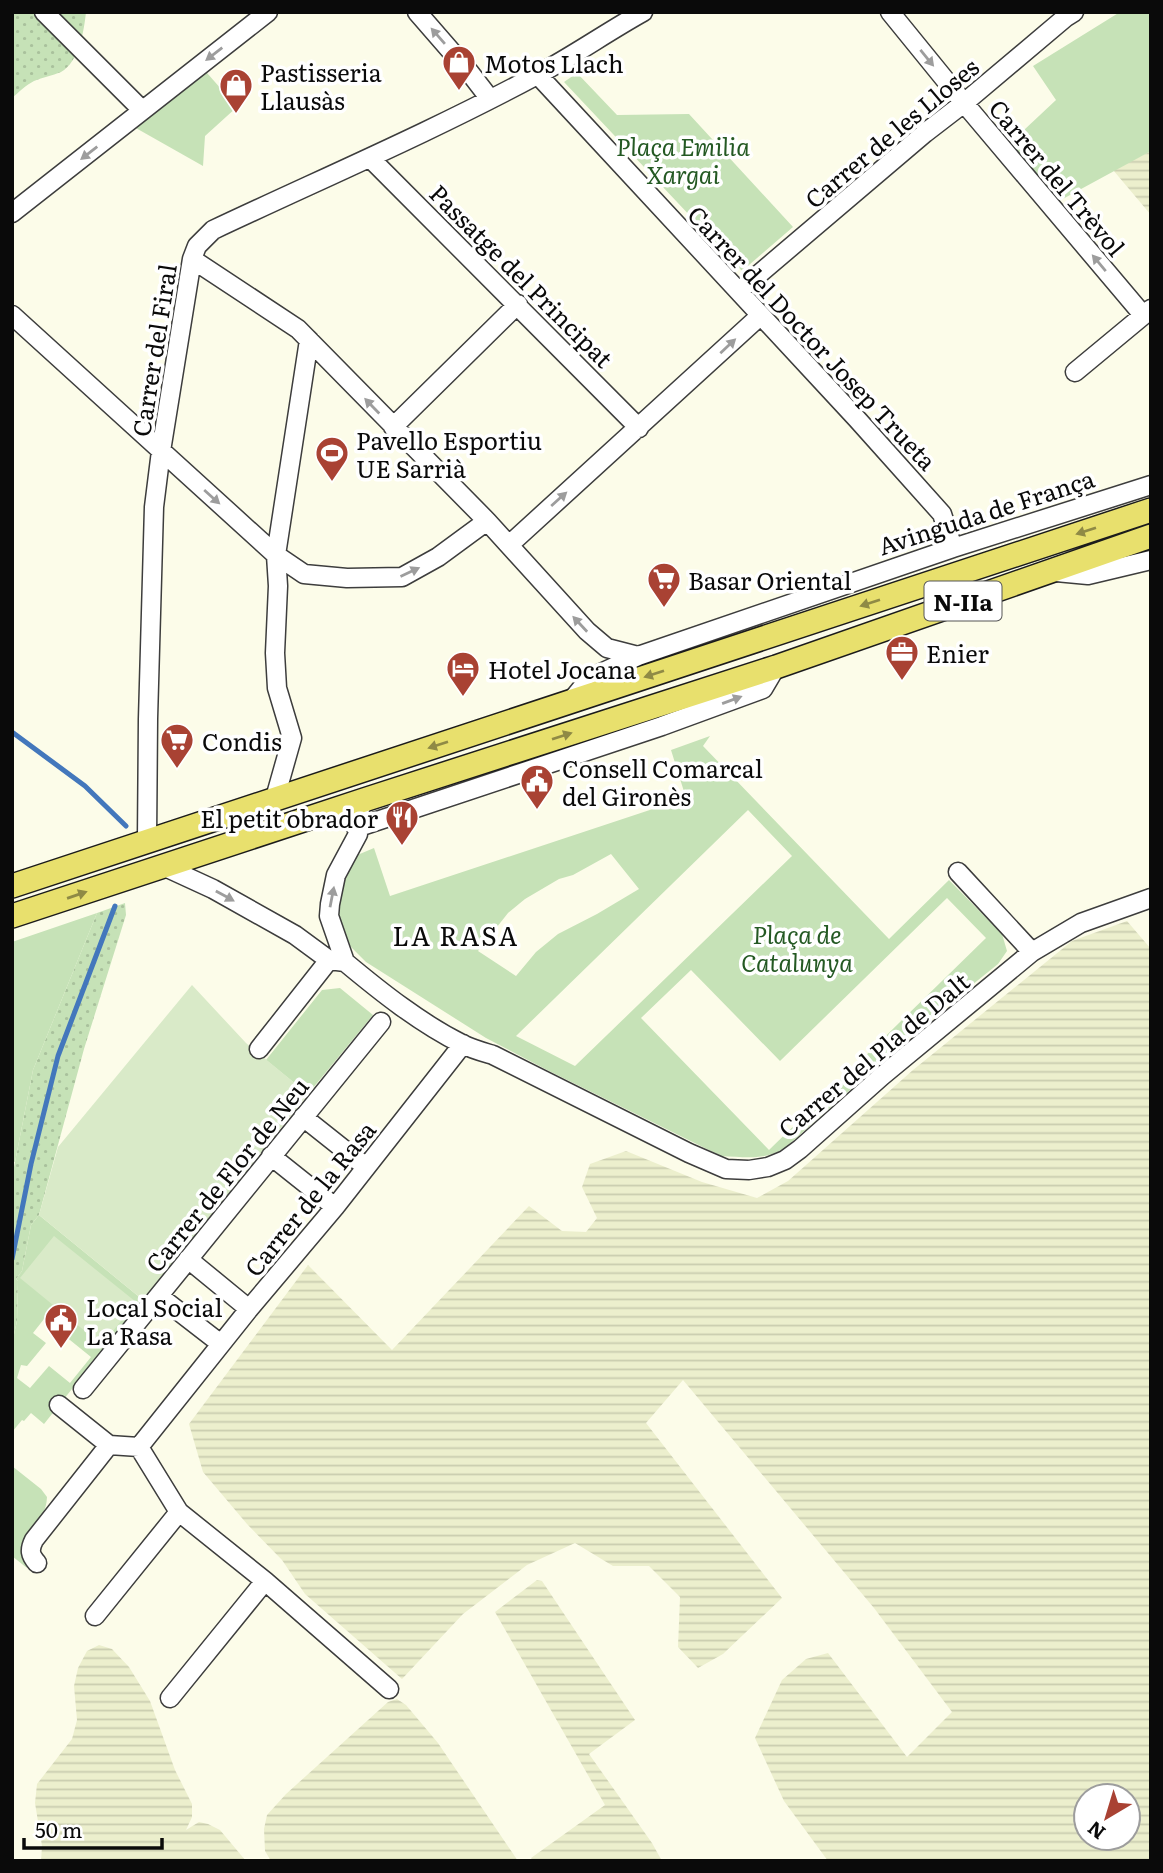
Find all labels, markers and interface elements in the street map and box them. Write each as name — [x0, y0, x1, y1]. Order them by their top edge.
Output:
one-way arrow — [430, 27, 446, 45]
shop icon: Motos Llach — [440, 43, 478, 92]
place label: Motos Llach — [484, 45, 624, 80]
one-way arrow — [206, 47, 224, 62]
street label: Carrer de les Lloses — [796, 49, 986, 215]
one-way arrow — [919, 49, 934, 66]
place label: Pastisseria Llausàs — [260, 54, 382, 117]
shop icon: Pastisseria Llausàs — [217, 66, 255, 115]
street label: Carrer del Trèvol — [982, 91, 1134, 263]
park label: Plaça Emilia Xargai — [616, 128, 750, 191]
one-way arrow — [80, 145, 98, 160]
street label: Passatge del Principat — [422, 175, 622, 375]
street label: Carrer del Doctor Josep Trueta — [681, 197, 945, 477]
one-way arrow — [1092, 255, 1107, 272]
street label: Carrer del Firal — [122, 261, 184, 439]
one-way arrow — [719, 339, 736, 355]
one-way arrow — [365, 398, 381, 415]
place label: Pavello Esportiu UE Sarrià — [356, 422, 542, 485]
sports icon: Pavello Esportiu UE Sarrià — [313, 434, 351, 483]
street label: Avinguda de França — [873, 460, 1099, 562]
one-way arrow — [203, 488, 220, 504]
one-way arrow — [550, 492, 567, 508]
one-way arrow — [1075, 527, 1096, 537]
supermarket icon: Basar Oriental — [645, 560, 683, 609]
place label: Basar Oriental — [688, 562, 852, 597]
one-way arrow — [400, 566, 420, 577]
road number: N-IIa — [925, 582, 1002, 621]
one-way arrow — [859, 598, 880, 608]
one-way arrow — [572, 615, 588, 633]
office icon: Enier — [883, 633, 921, 682]
place label: Enier — [926, 635, 989, 670]
hotel icon: Hotel Jocana — [444, 649, 482, 698]
place label: Hotel Jocana — [488, 651, 636, 686]
one-way arrow — [643, 669, 664, 680]
one-way arrow — [721, 694, 742, 705]
supermarket icon: Condis — [158, 721, 196, 770]
place label: Condis — [202, 723, 282, 758]
one-way arrow — [551, 730, 572, 741]
one-way arrow — [427, 740, 448, 751]
place label: Consell Comarcal del Gironès — [562, 750, 763, 813]
public building icon: Consell Comarcal del Gironès — [518, 762, 556, 811]
restaurant icon: El petit obrador — [383, 798, 421, 847]
place label: El petit obrador — [200, 800, 379, 835]
one-way arrow — [326, 886, 337, 908]
one-way arrow — [67, 889, 88, 900]
one-way arrow — [215, 890, 234, 902]
district label: LA RASA — [393, 915, 519, 954]
park label: Plaça de Catalunya — [741, 916, 853, 979]
street label: Carrer del Pla de Dalt — [770, 963, 976, 1145]
street label: Carrer de Flor de Neu — [136, 1069, 316, 1279]
street label: Carrer de la Rasa — [235, 1113, 383, 1283]
place label: Local Social La Rasa — [86, 1289, 222, 1352]
public building icon: Local Social La Rasa — [42, 1301, 80, 1350]
north arrow — [1072, 1782, 1142, 1852]
scale bar — [24, 1806, 163, 1850]
text: 50 m — [35, 1813, 82, 1844]
text: N — [1081, 1815, 1111, 1847]

